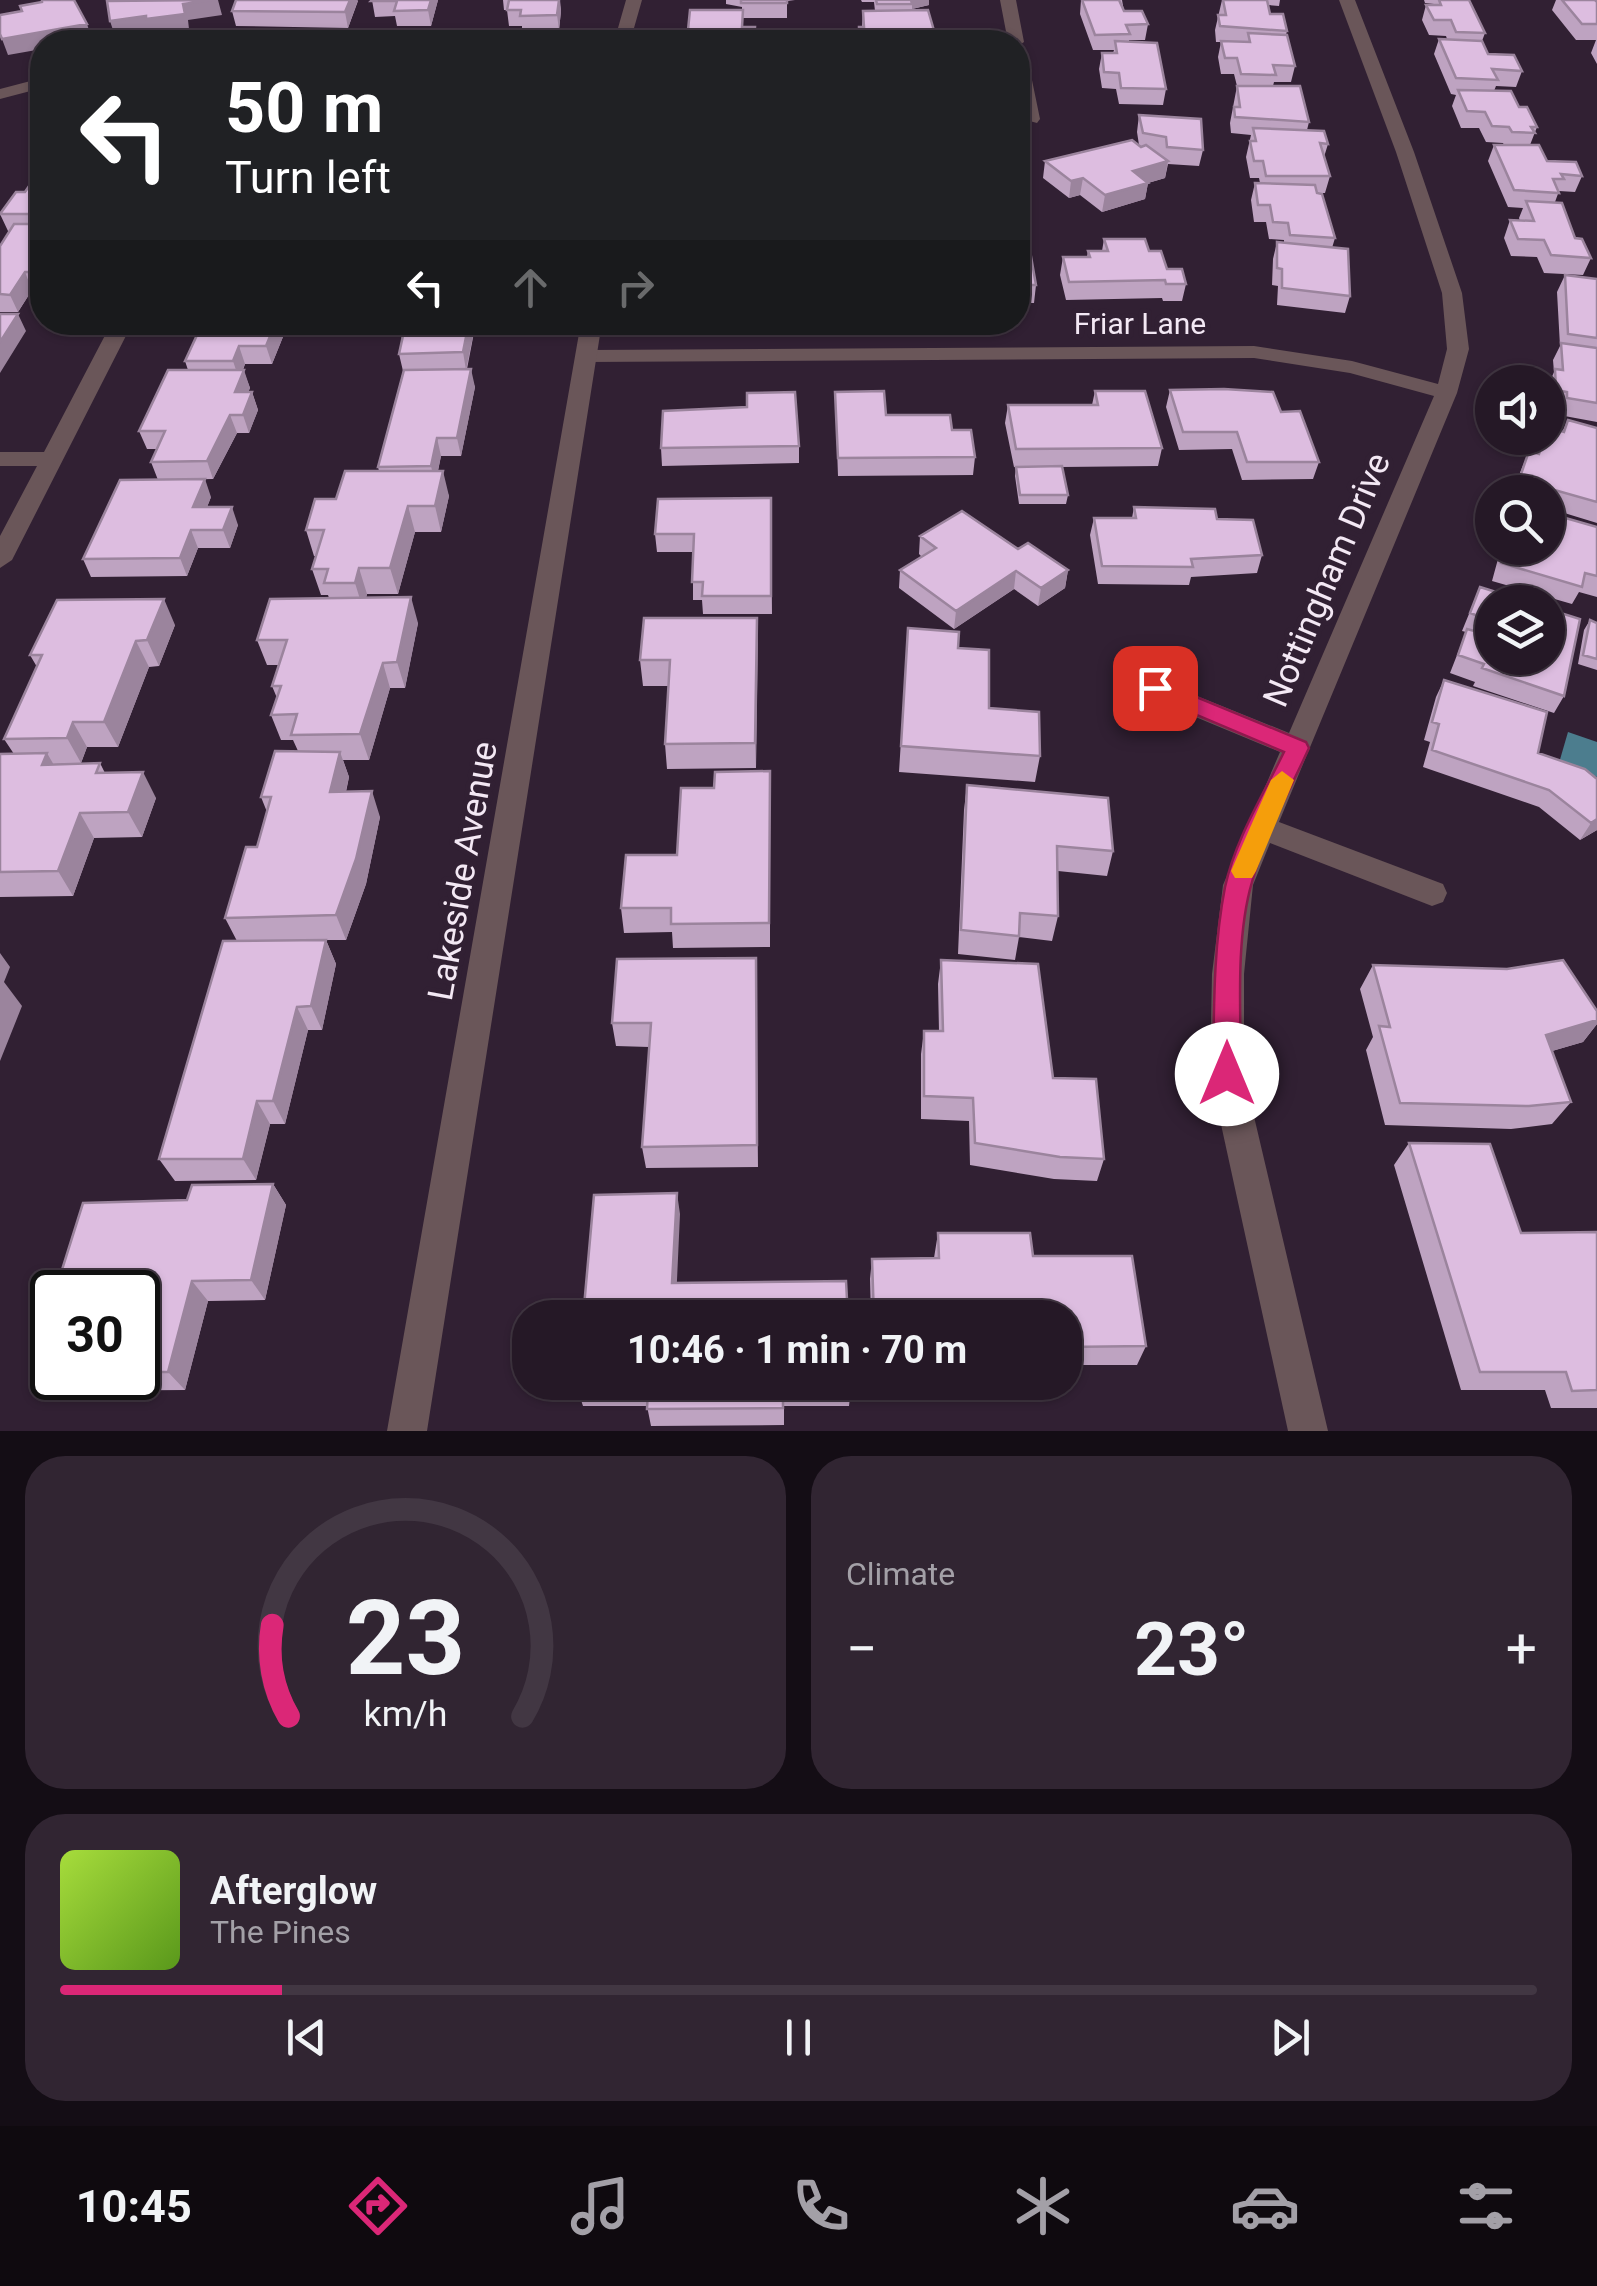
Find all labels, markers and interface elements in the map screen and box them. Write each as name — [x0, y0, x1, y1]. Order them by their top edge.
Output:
text: 50 m — [225, 67, 383, 149]
icon: left — [60, 70, 190, 200]
text: Turn left — [225, 151, 391, 204]
icon: left — [398, 260, 453, 315]
icon: ahead — [503, 260, 558, 315]
icon: right — [608, 260, 663, 315]
street label: Friar Lane — [1074, 306, 1206, 341]
map controls — [1475, 365, 1565, 675]
button: sound — [1475, 365, 1565, 455]
street label: Nottingham Drive — [1255, 447, 1399, 713]
button: search — [1475, 475, 1565, 565]
button: layers — [1475, 585, 1565, 675]
pin — [1113, 646, 1198, 731]
icon: arrive — [1128, 661, 1183, 716]
street label: Lakeside Avenue — [420, 738, 506, 1004]
position arrow — [1175, 1022, 1279, 1126]
speed limit sign: 30 — [30, 1270, 160, 1400]
text: 10:46 · 1 min · 70 m — [627, 1328, 967, 1372]
text: Climate — [846, 1555, 955, 1593]
text: 23 — [346, 1578, 465, 1699]
text: 23° — [1134, 1605, 1249, 1693]
text: − — [846, 1617, 877, 1681]
text: + — [1506, 1617, 1537, 1681]
text: km/h — [364, 1693, 447, 1735]
text: Afterglow — [210, 1869, 377, 1913]
text: The Pines — [210, 1913, 351, 1951]
icon: previous — [279, 2010, 334, 2065]
icon: pause — [771, 2010, 826, 2065]
icon: next — [1263, 2010, 1318, 2065]
icon: directions — [343, 2171, 413, 2241]
icon: music — [565, 2171, 635, 2241]
icon: phone — [786, 2171, 856, 2241]
icon: climate — [1008, 2171, 1078, 2241]
icon: car — [1230, 2171, 1300, 2241]
icon: filters — [1451, 2171, 1521, 2241]
text: 10:45 — [76, 2180, 192, 2233]

